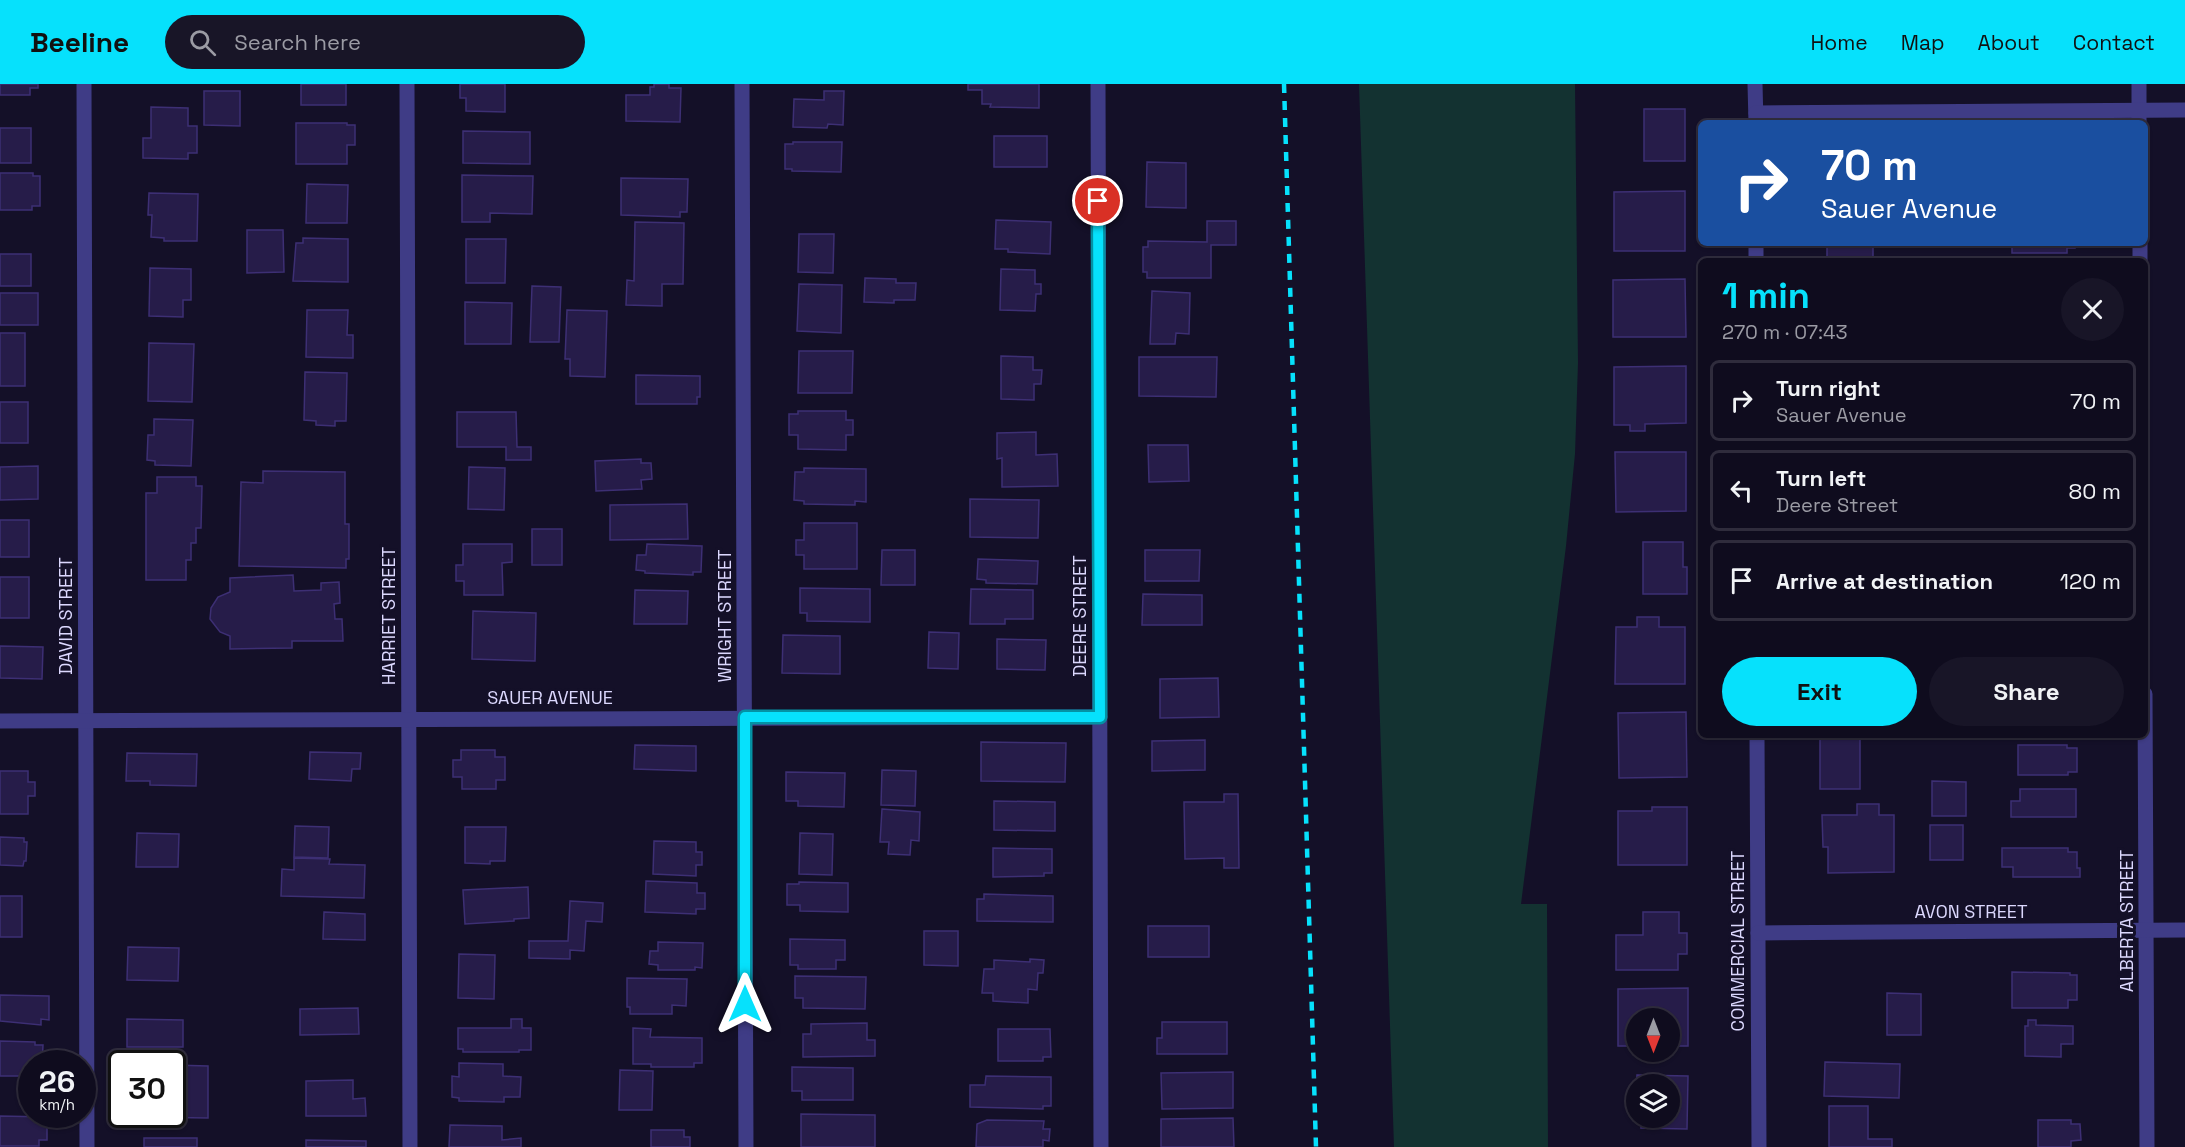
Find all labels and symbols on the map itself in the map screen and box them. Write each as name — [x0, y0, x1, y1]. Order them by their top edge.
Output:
pin — [1072, 175, 1123, 226]
street label: HARRIET STREET — [377, 546, 400, 685]
street label: WRIGHT STREET — [713, 549, 736, 683]
street label: DEERE STREET — [1068, 555, 1091, 677]
street label: DAVID STREET — [54, 557, 77, 675]
street label: SAUER AVENUE — [487, 686, 613, 709]
street label: ALBERTA STREET — [2115, 849, 2138, 992]
street label: COMMERCIAL STREET — [1726, 850, 1749, 1031]
street label: AVON STREET — [1914, 900, 2028, 923]
position arrow — [713, 972, 777, 1036]
north arrow — [1626, 1008, 1680, 1062]
speed limit sign: 30 — [108, 1050, 186, 1128]

